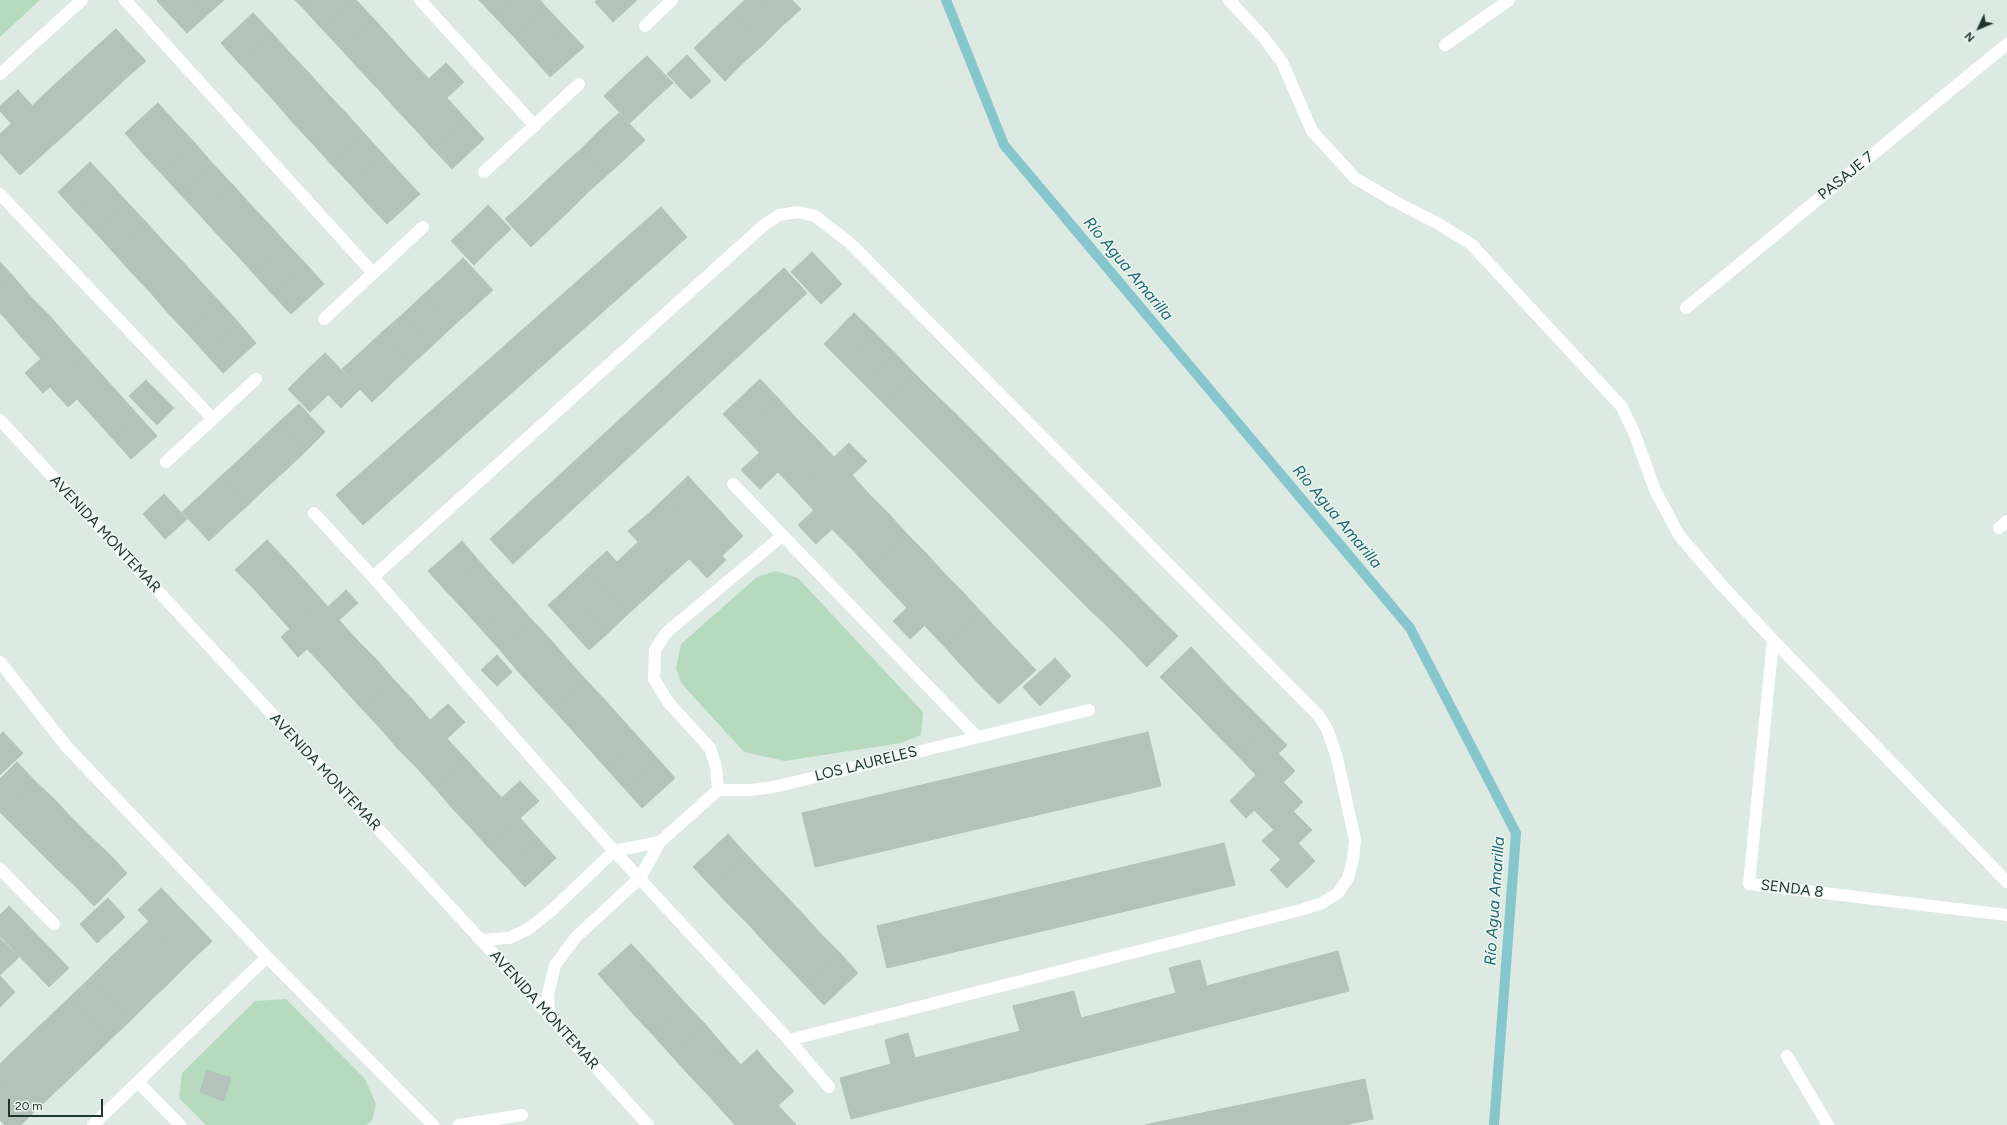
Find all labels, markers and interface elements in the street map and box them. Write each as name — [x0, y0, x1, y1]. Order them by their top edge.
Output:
north arrow — [1959, 8, 1999, 48]
text: N — [1962, 29, 1978, 44]
street label: PASAJE 7 — [1814, 148, 1878, 204]
water label: Río Agua Amarilla — [1079, 213, 1177, 325]
water label: Río Agua Amarilla — [1288, 461, 1386, 573]
street label: AVENIDA MONTEMAR — [46, 472, 164, 596]
street label: AVENIDA MONTEMAR — [266, 710, 384, 834]
street label: LOS LAURELES — [813, 743, 919, 785]
water label: Río Agua Amarilla — [1481, 836, 1509, 966]
street label: SENDA 8 — [1760, 876, 1824, 902]
street label: AVENIDA MONTEMAR — [486, 947, 602, 1073]
scale bar — [10, 1091, 105, 1117]
text: 20 m — [15, 1099, 43, 1113]

